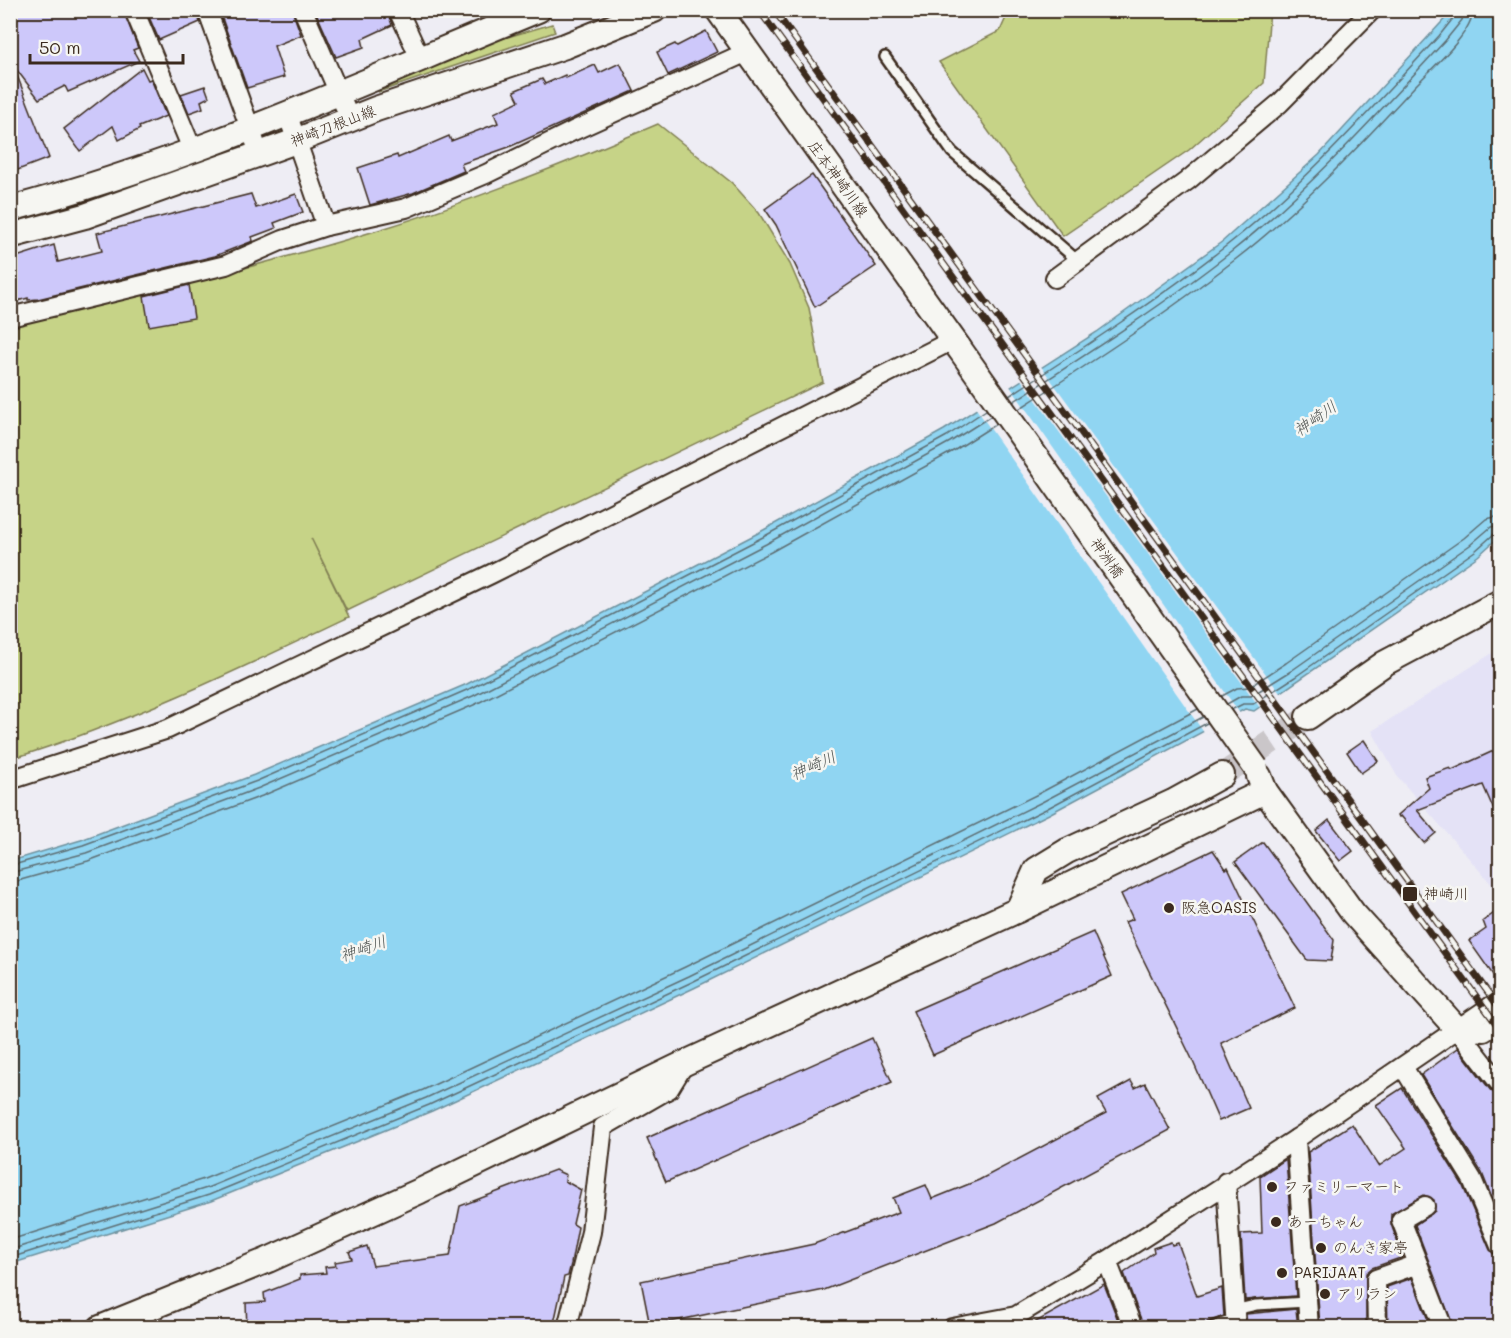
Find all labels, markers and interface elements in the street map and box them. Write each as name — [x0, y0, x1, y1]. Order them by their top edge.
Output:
scale bar — [30, 27, 183, 65]
text: 50 m — [39, 35, 81, 59]
street label: 神崎刀根山線 — [287, 100, 378, 151]
street label: 庄本神崎川線 — [804, 136, 873, 221]
water label: 神崎川 — [1289, 395, 1340, 440]
street label: 神洲橋 — [1087, 533, 1129, 582]
water label: 神崎川 — [787, 745, 839, 784]
place label: 神崎川 — [1424, 883, 1469, 903]
marker: 神崎川 — [1401, 885, 1419, 903]
place label: 阪急OASIS — [1181, 897, 1257, 917]
marker: 阪急OASIS — [1162, 901, 1176, 915]
water label: 神崎川 — [337, 930, 389, 965]
place label: ファミリーマート — [1284, 1176, 1404, 1196]
marker: ファミリーマート — [1265, 1180, 1279, 1194]
place label: あーちゃん — [1288, 1211, 1363, 1231]
marker: あーちゃん — [1269, 1215, 1283, 1229]
place label: のんき家亭 — [1333, 1237, 1408, 1257]
marker: のんき家亭 — [1314, 1241, 1328, 1255]
place label: PARIJAAT — [1294, 1262, 1366, 1282]
marker: PARIJAAT — [1275, 1266, 1289, 1280]
place label: アリラン — [1337, 1283, 1397, 1303]
marker: アリラン — [1318, 1287, 1332, 1301]

